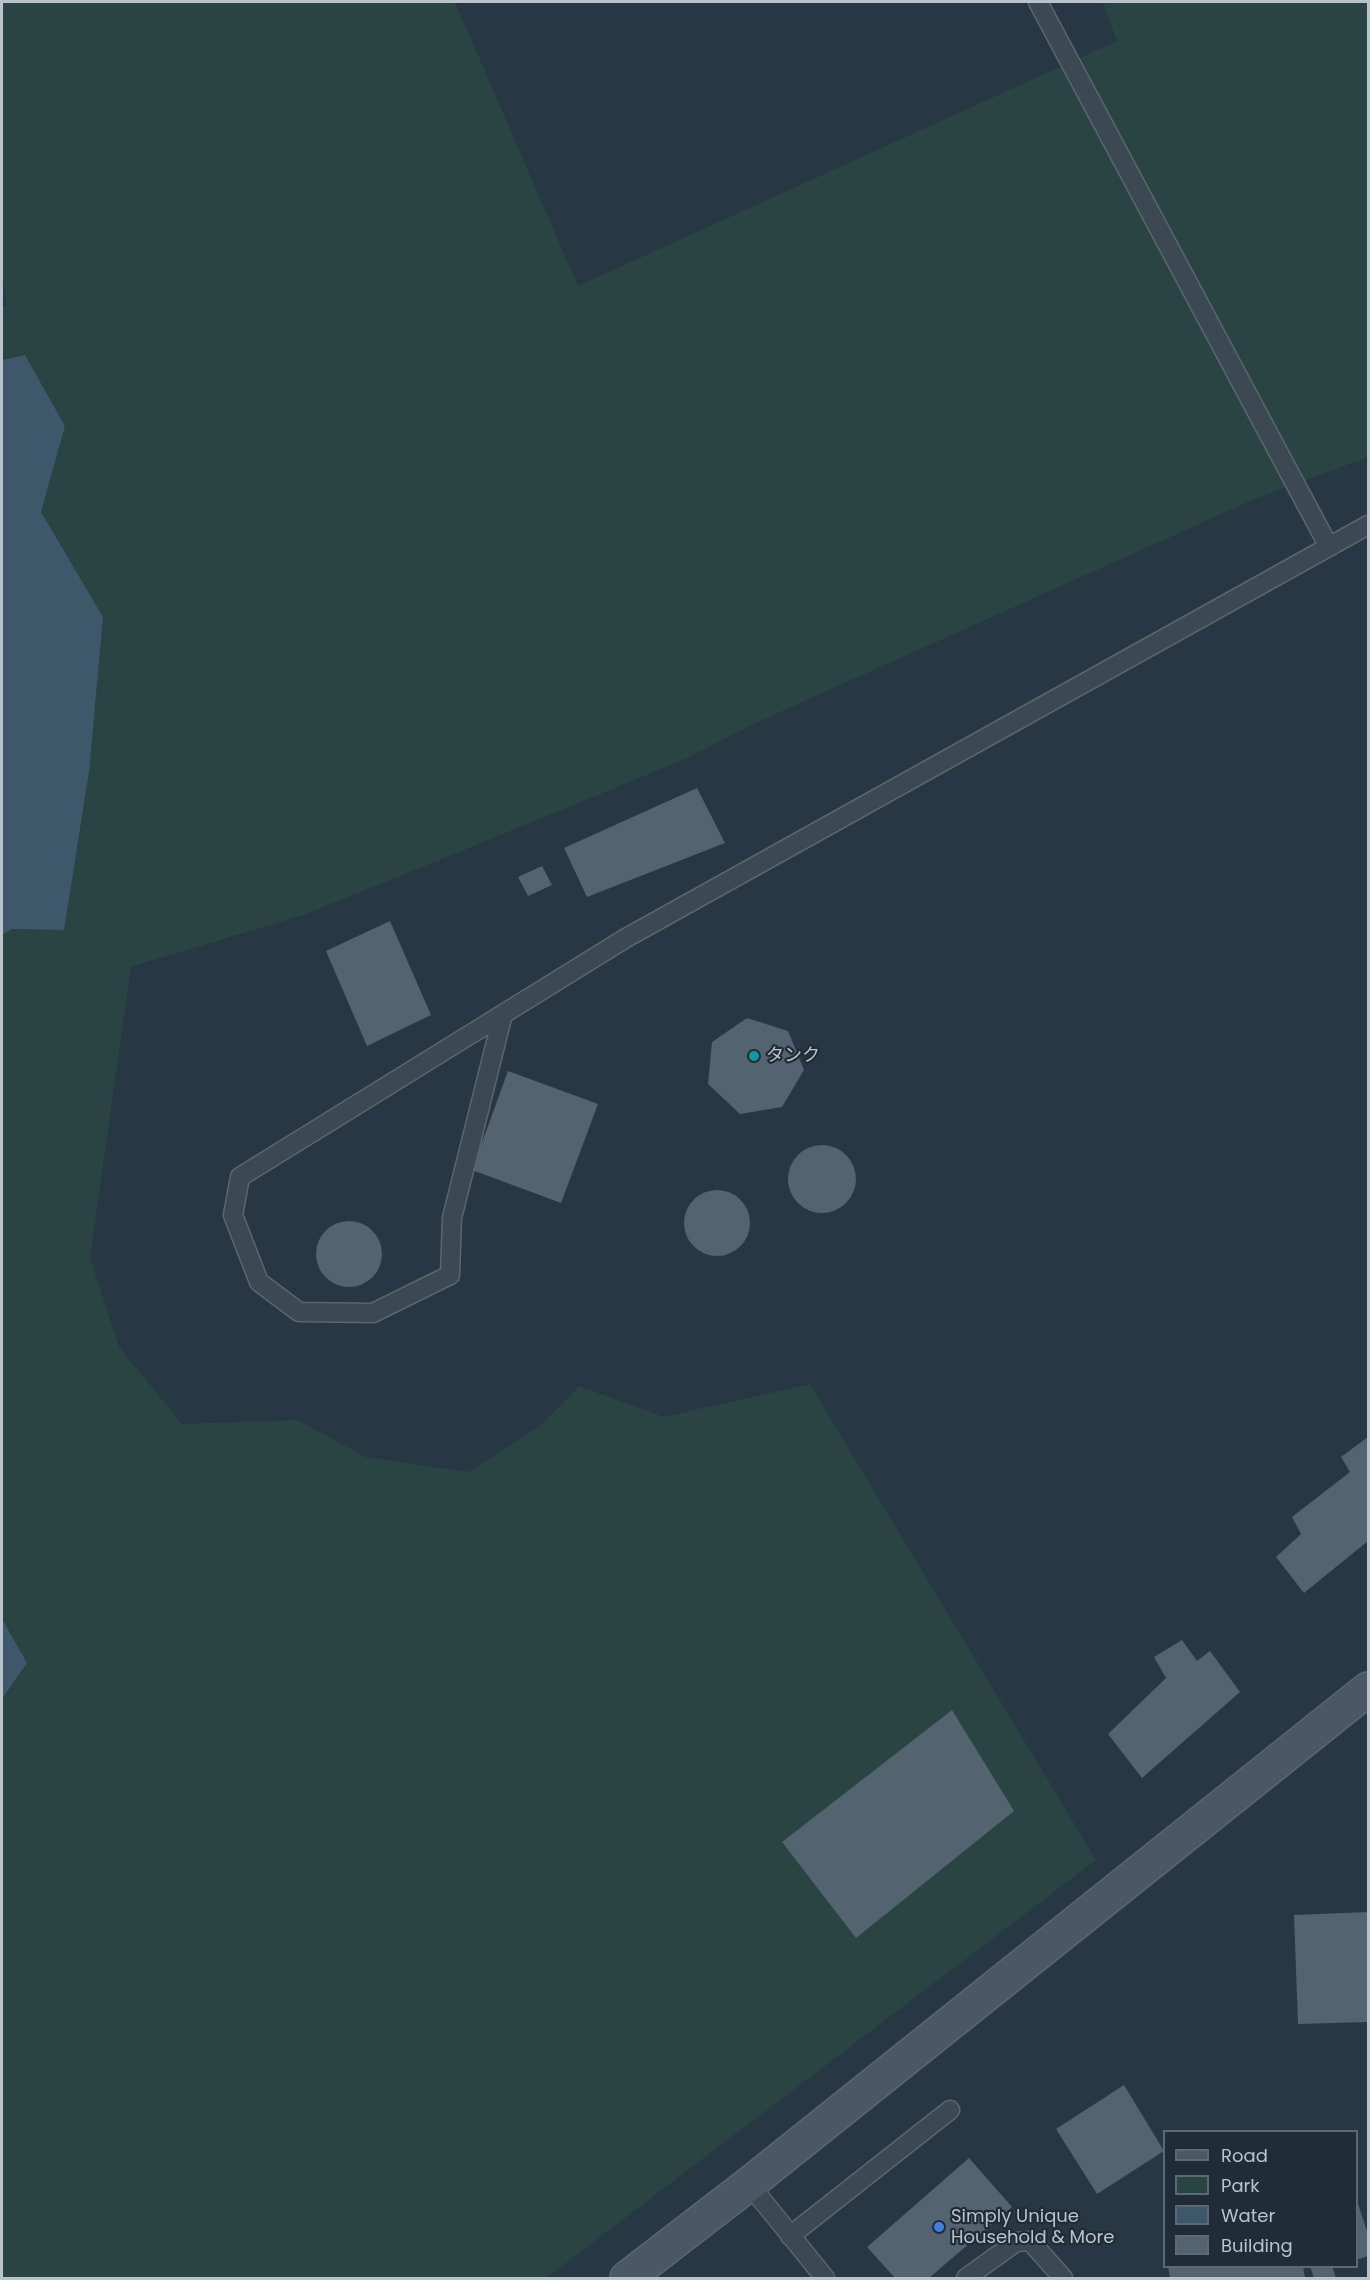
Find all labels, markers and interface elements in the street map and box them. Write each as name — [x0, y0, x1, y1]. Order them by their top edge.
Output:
place label: タンク — [766, 1045, 820, 1067]
marker: タンク — [747, 1049, 761, 1063]
legend — [1163, 2130, 1358, 2268]
text: Road — [1221, 2143, 1268, 2168]
text: Park — [1221, 2173, 1260, 2198]
text: Water — [1221, 2203, 1275, 2228]
place label: Simply Unique Household & More — [951, 2206, 1114, 2248]
marker: Simply Unique Household & More — [932, 2220, 946, 2234]
text: Building — [1221, 2233, 1293, 2258]

